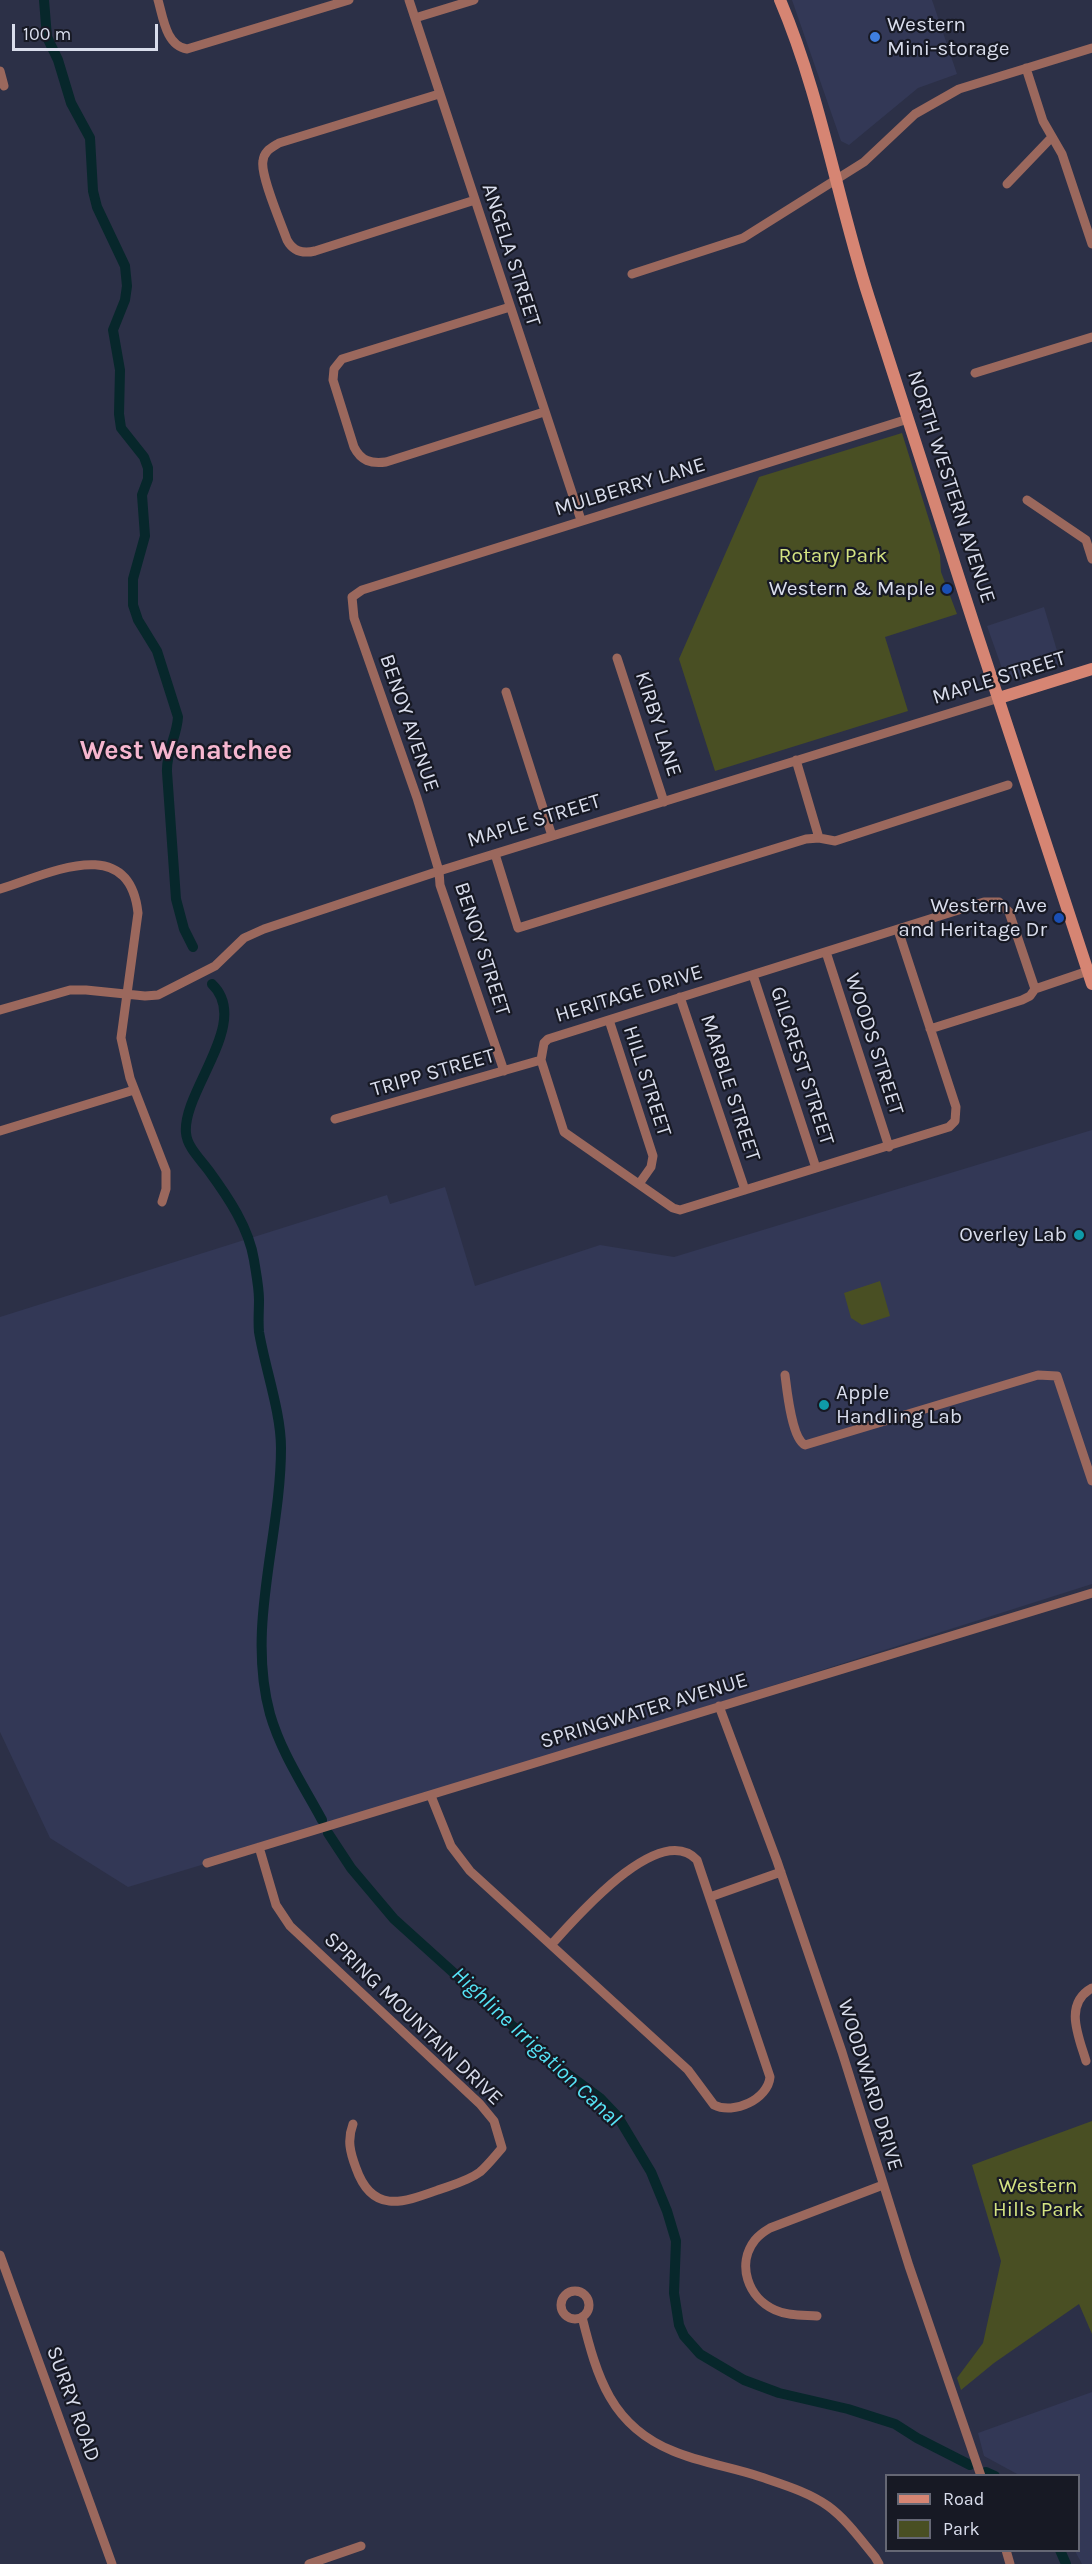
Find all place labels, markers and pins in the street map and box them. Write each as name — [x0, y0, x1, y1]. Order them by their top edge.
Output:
place label: Western Mini-storage — [887, 12, 1009, 62]
marker: Western Mini-storage — [868, 30, 882, 44]
place label: Western & Maple — [769, 576, 935, 602]
marker: Western & Maple — [940, 582, 954, 596]
place label: Western Ave and Heritage Dr — [898, 893, 1047, 943]
marker: Western Ave and Heritage Dr — [1052, 911, 1066, 925]
place label: Overley Lab — [959, 1222, 1067, 1248]
marker: Overley Lab — [1072, 1228, 1086, 1242]
place label: Apple Handling Lab — [836, 1380, 962, 1430]
marker: Apple Handling Lab — [817, 1398, 831, 1412]

